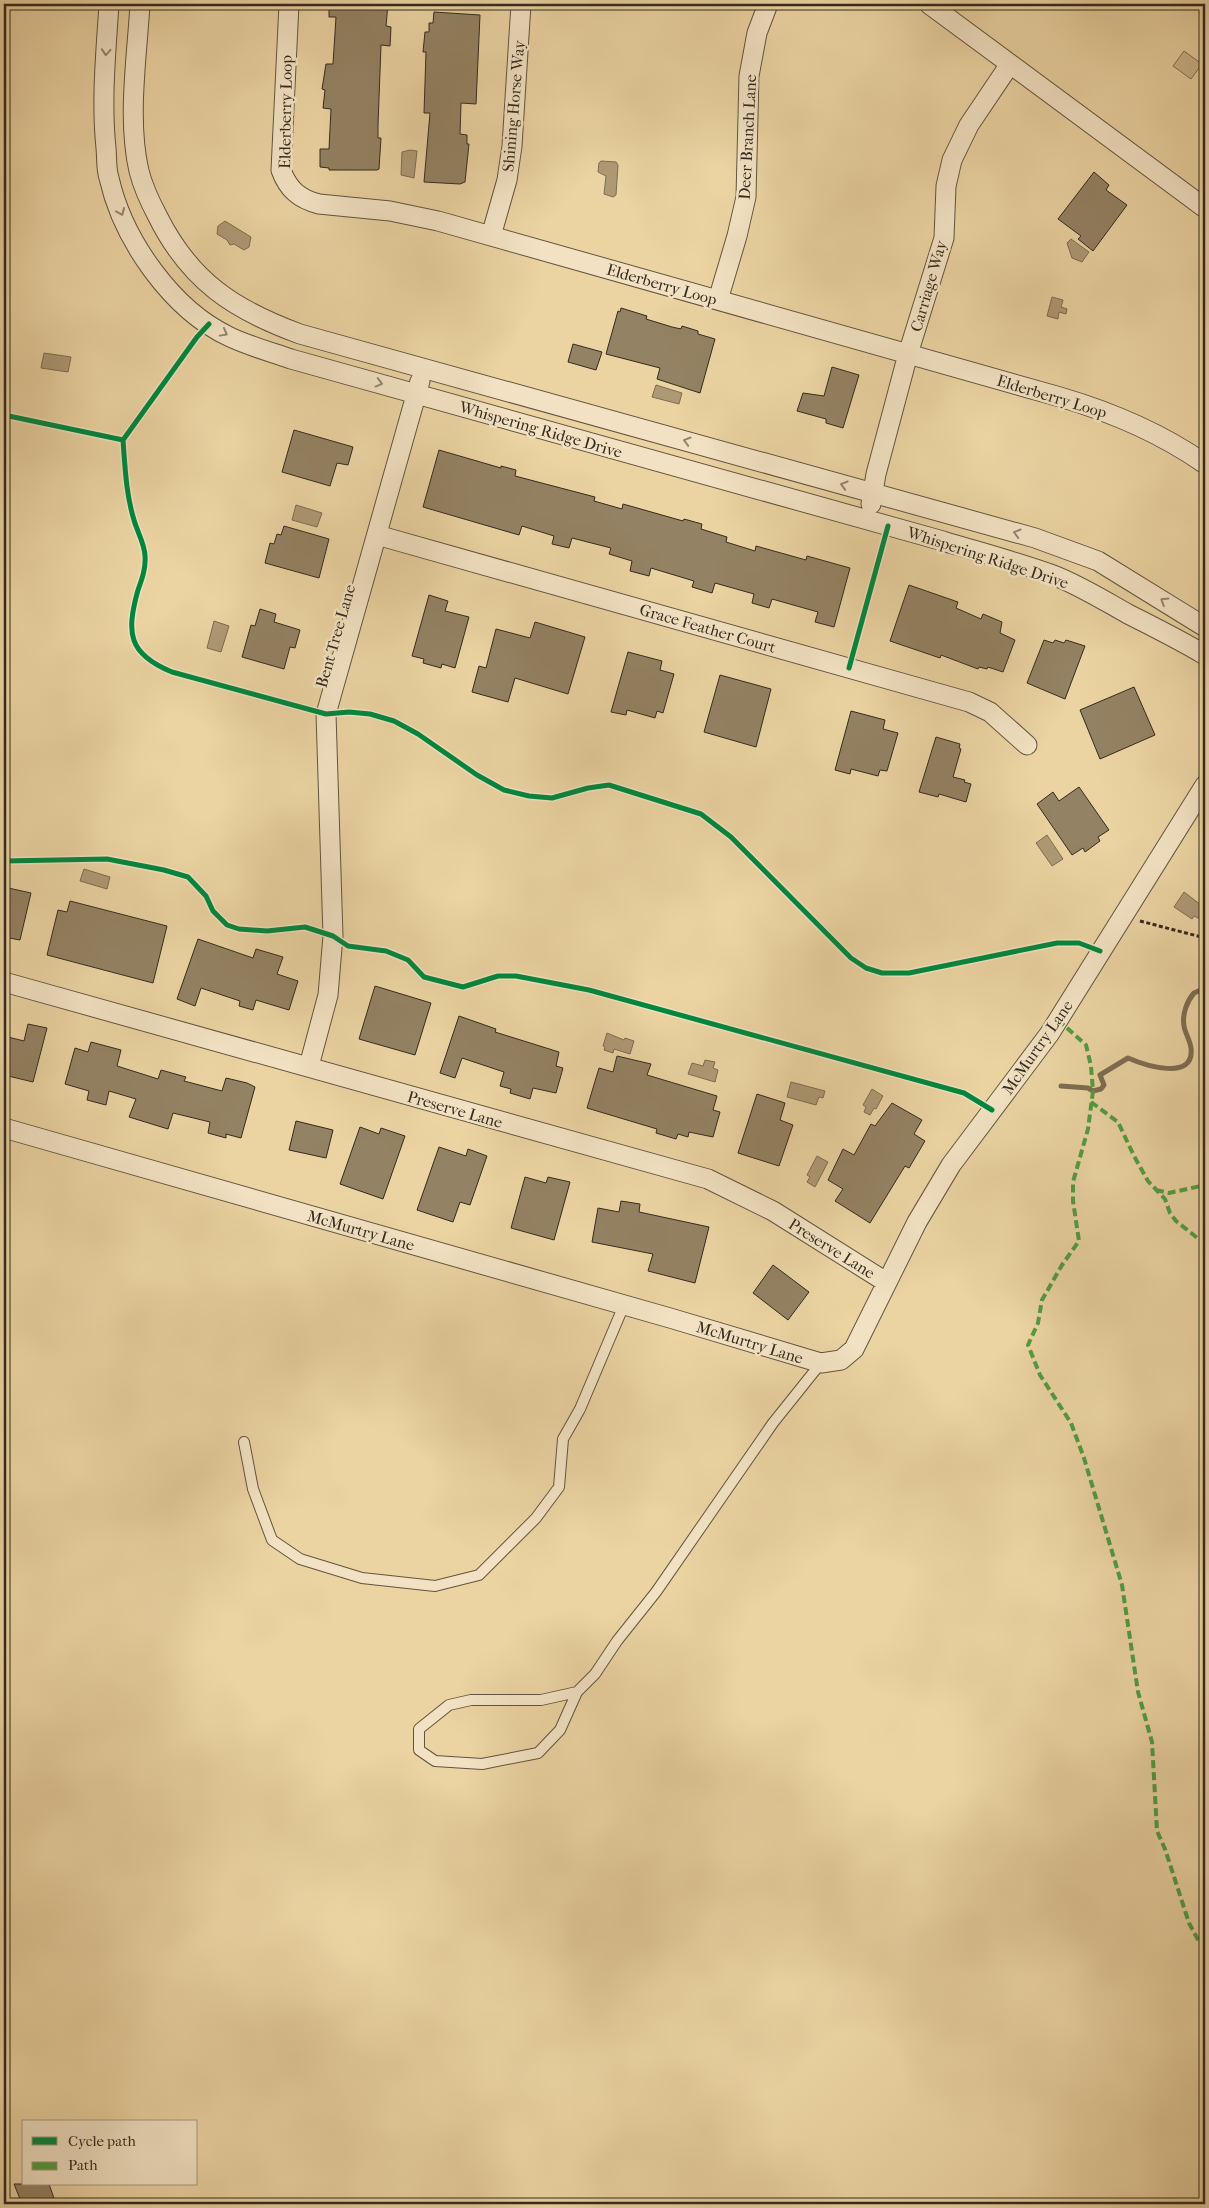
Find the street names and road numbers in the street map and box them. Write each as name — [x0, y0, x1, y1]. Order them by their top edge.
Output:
street label: Shining Horse Way — [498, 39, 529, 173]
street label: Elderberry Loop — [275, 55, 296, 169]
street label: Deer Branch Lane — [735, 74, 760, 200]
street label: Carriage Way — [906, 238, 951, 334]
street label: Elderberry Loop — [604, 260, 720, 309]
street label: Elderberry Loop — [995, 371, 1109, 422]
street label: Whispering Ridge Drive — [456, 397, 625, 462]
street label: Whispering Ridge Drive — [904, 522, 1071, 593]
street label: Bent Tree Lane — [312, 582, 359, 690]
street label: Grace Feather Court — [638, 600, 778, 657]
street label: McMurtry Lane — [998, 996, 1077, 1098]
street label: Preserve Lane — [405, 1087, 505, 1132]
street label: McMurtry Lane — [305, 1206, 417, 1255]
street label: Preserve Lane — [785, 1214, 878, 1283]
street label: McMurtry Lane — [694, 1317, 806, 1368]

